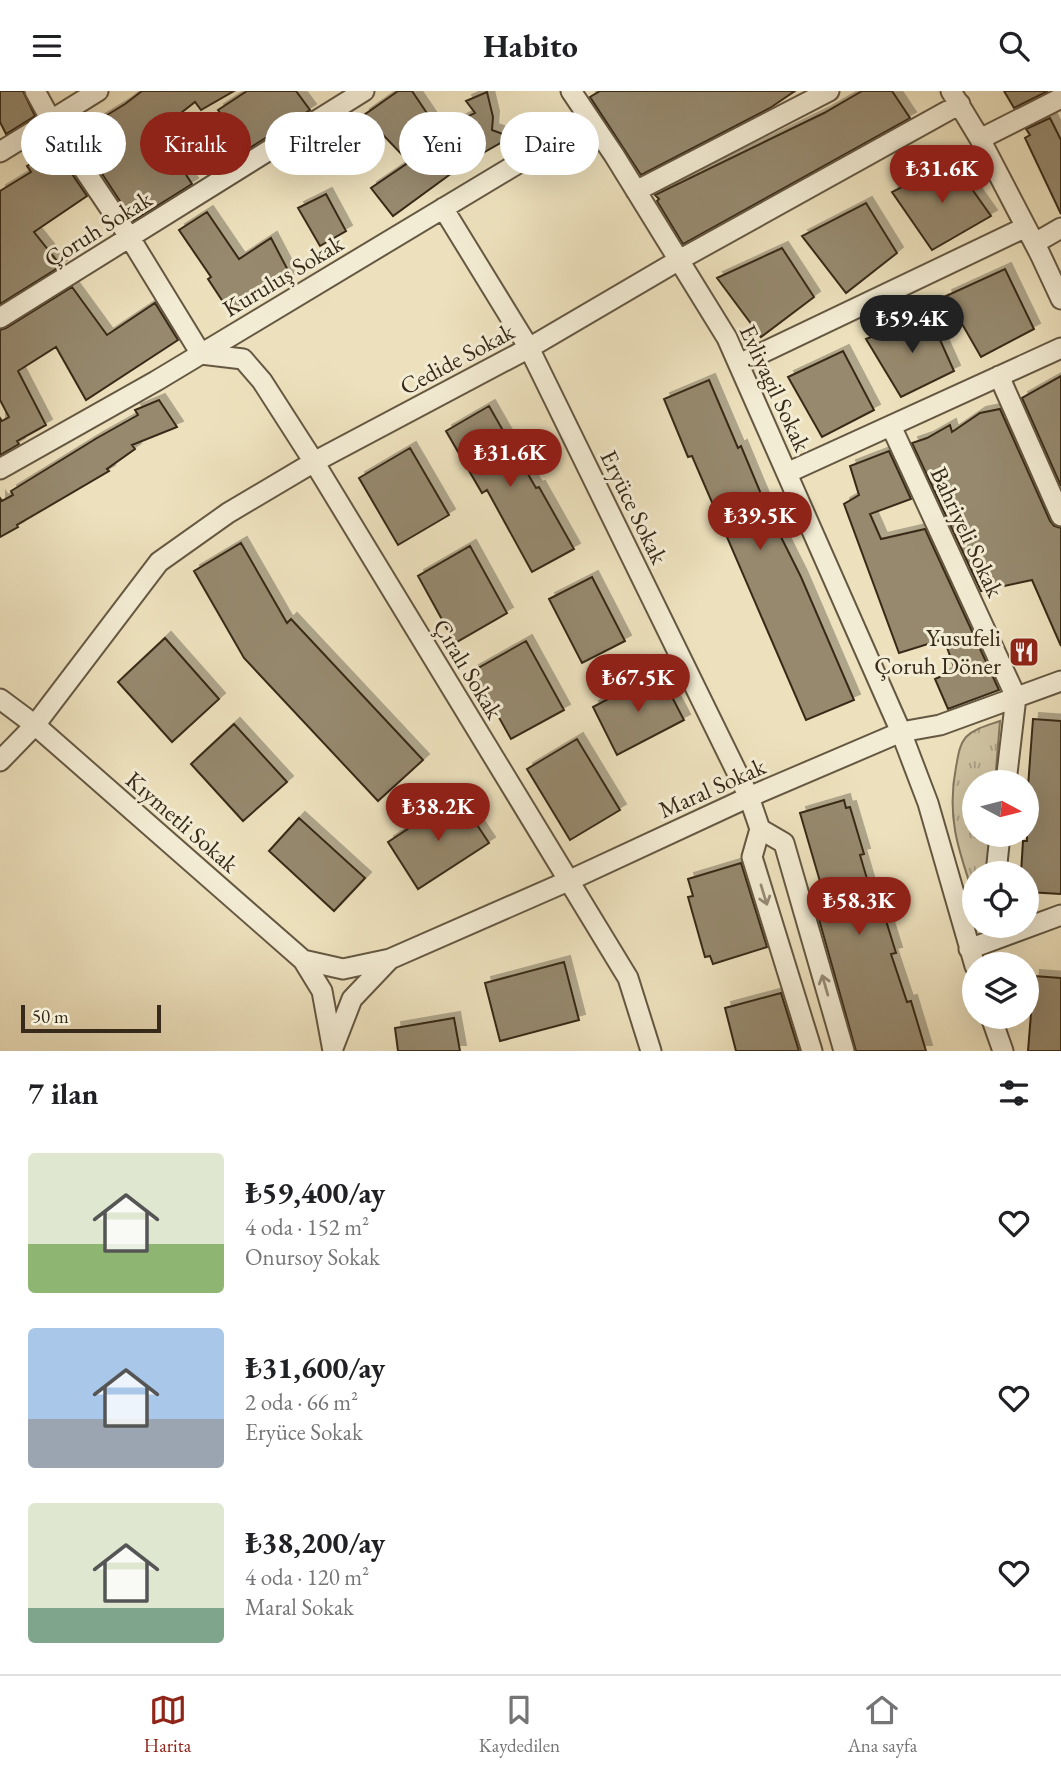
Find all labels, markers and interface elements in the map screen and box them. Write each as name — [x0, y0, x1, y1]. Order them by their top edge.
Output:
text: Habito — [483, 25, 578, 67]
icon: menu — [28, 27, 66, 65]
icon: search — [995, 27, 1033, 65]
chip: Satılık — [21, 112, 126, 175]
chip: Kiralık — [140, 112, 251, 175]
chip: Filtreler — [265, 112, 385, 175]
chip: Yeni — [399, 112, 486, 175]
chip: Daire — [500, 112, 599, 175]
pin: ₺31.6K — [885, 145, 999, 205]
text: ₺31.6K — [906, 153, 978, 183]
street label: Çoruh Sokak — [38, 183, 158, 274]
street label: Kuruluş Sokak — [217, 227, 349, 324]
pin: ₺59.4K — [855, 295, 969, 355]
text: ₺59.4K — [876, 303, 948, 333]
street label: Cedide Sokak — [394, 315, 520, 402]
street label: Evliyagil Sokak — [733, 319, 819, 457]
pin: ₺31.6K — [453, 429, 567, 489]
text: ₺31.6K — [474, 437, 546, 467]
street label: Eryüce Sokak — [594, 445, 676, 569]
street label: Bahriyeli Sokak — [924, 462, 1011, 603]
pin: ₺39.5K — [703, 493, 817, 552]
text: ₺39.5K — [724, 500, 796, 530]
street label: Çıralı Sokak — [426, 613, 511, 725]
place label: Yusufeli Çoruh Döner — [874, 622, 1001, 681]
restaurant icon: Yusufeli Çoruh Döner — [1007, 635, 1041, 669]
pin: ₺67.5K — [581, 655, 695, 714]
text: ₺67.5K — [602, 662, 674, 692]
street label: Maral Sokak — [654, 750, 771, 825]
street label: Kıymetli Sokak — [120, 764, 246, 880]
north arrow — [962, 770, 1040, 847]
map controls — [962, 770, 1039, 1029]
pin: ₺38.2K — [381, 783, 495, 843]
text: ₺38.2K — [402, 791, 474, 821]
button: locate — [962, 861, 1039, 938]
pin: ₺58.3K — [802, 877, 916, 937]
one-way arrow — [758, 884, 771, 906]
text: ₺58.3K — [823, 885, 895, 915]
button: layers — [962, 952, 1039, 1029]
one-way arrow — [817, 975, 830, 997]
scale bar — [21, 1002, 161, 1034]
text: 50 m — [32, 1004, 69, 1029]
text: 7 ilan — [28, 1074, 99, 1113]
icon: filters — [995, 1074, 1033, 1112]
text: ₺59,400/ay — [245, 1173, 385, 1212]
icon: home — [84, 1181, 168, 1265]
icon: heart — [995, 1204, 1033, 1242]
text: 4 oda · 152 m² — [245, 1212, 369, 1242]
text: Onursoy Sokak — [245, 1242, 380, 1272]
text: ₺31,600/ay — [245, 1348, 385, 1387]
icon: home — [84, 1356, 168, 1440]
icon: heart — [995, 1379, 1033, 1417]
text: 2 oda · 66 m² — [245, 1387, 358, 1417]
text: Eryüce Sokak — [245, 1417, 363, 1447]
text: ₺38,200/ay — [245, 1523, 385, 1562]
icon: home — [84, 1531, 168, 1615]
icon: heart — [995, 1554, 1033, 1592]
text: 4 oda · 120 m² — [245, 1562, 369, 1592]
text: Maral Sokak — [245, 1592, 354, 1622]
tab: Harita — [144, 1691, 191, 1758]
tab: Kaydedilen — [479, 1691, 560, 1758]
tab: Ana sayfa — [848, 1691, 917, 1758]

